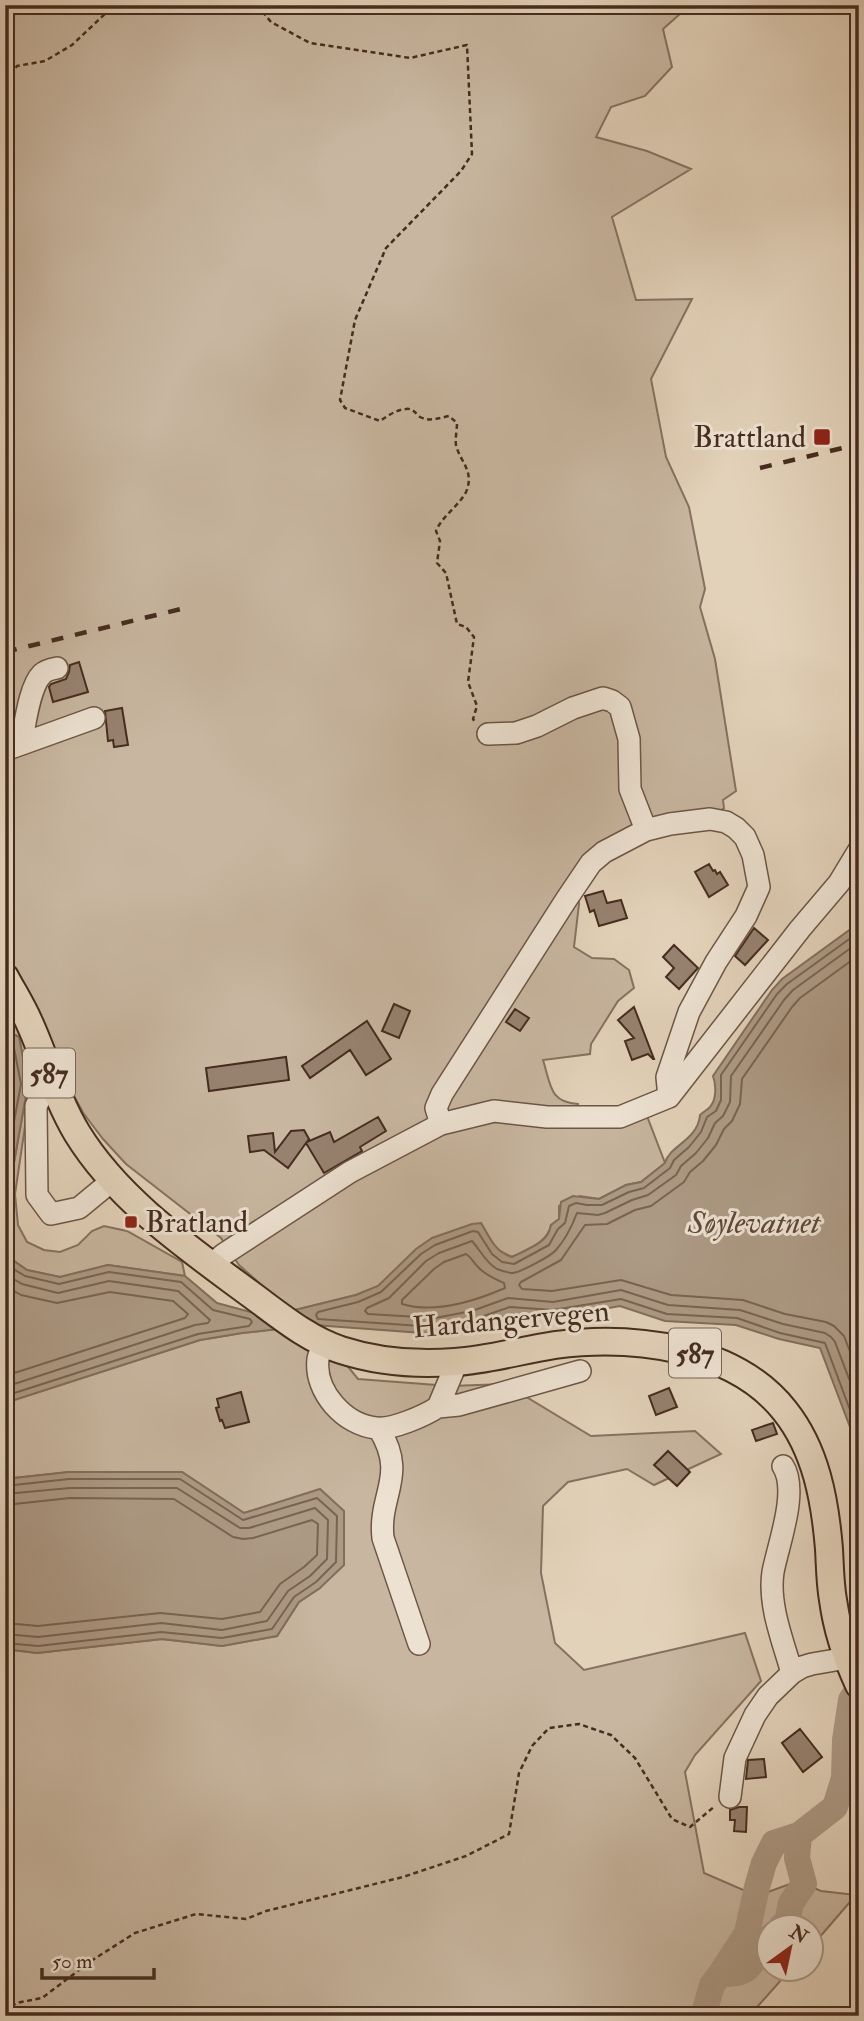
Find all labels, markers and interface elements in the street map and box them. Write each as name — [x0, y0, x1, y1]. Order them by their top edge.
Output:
place label: Brattland — [693, 419, 806, 456]
marker: Brattland — [812, 427, 832, 447]
road number: 587 — [23, 1048, 75, 1098]
water label: Søylevatnet — [687, 1203, 822, 1243]
place label: Bratland — [145, 1204, 248, 1241]
marker: Bratland — [123, 1214, 139, 1230]
street label: Hardangervegen — [411, 1292, 611, 1347]
road number: 587 — [669, 1328, 721, 1378]
north arrow — [756, 1912, 826, 1982]
text: N — [784, 1919, 813, 1950]
scale bar — [42, 1937, 154, 1981]
text: 50 m — [52, 1948, 93, 1975]

